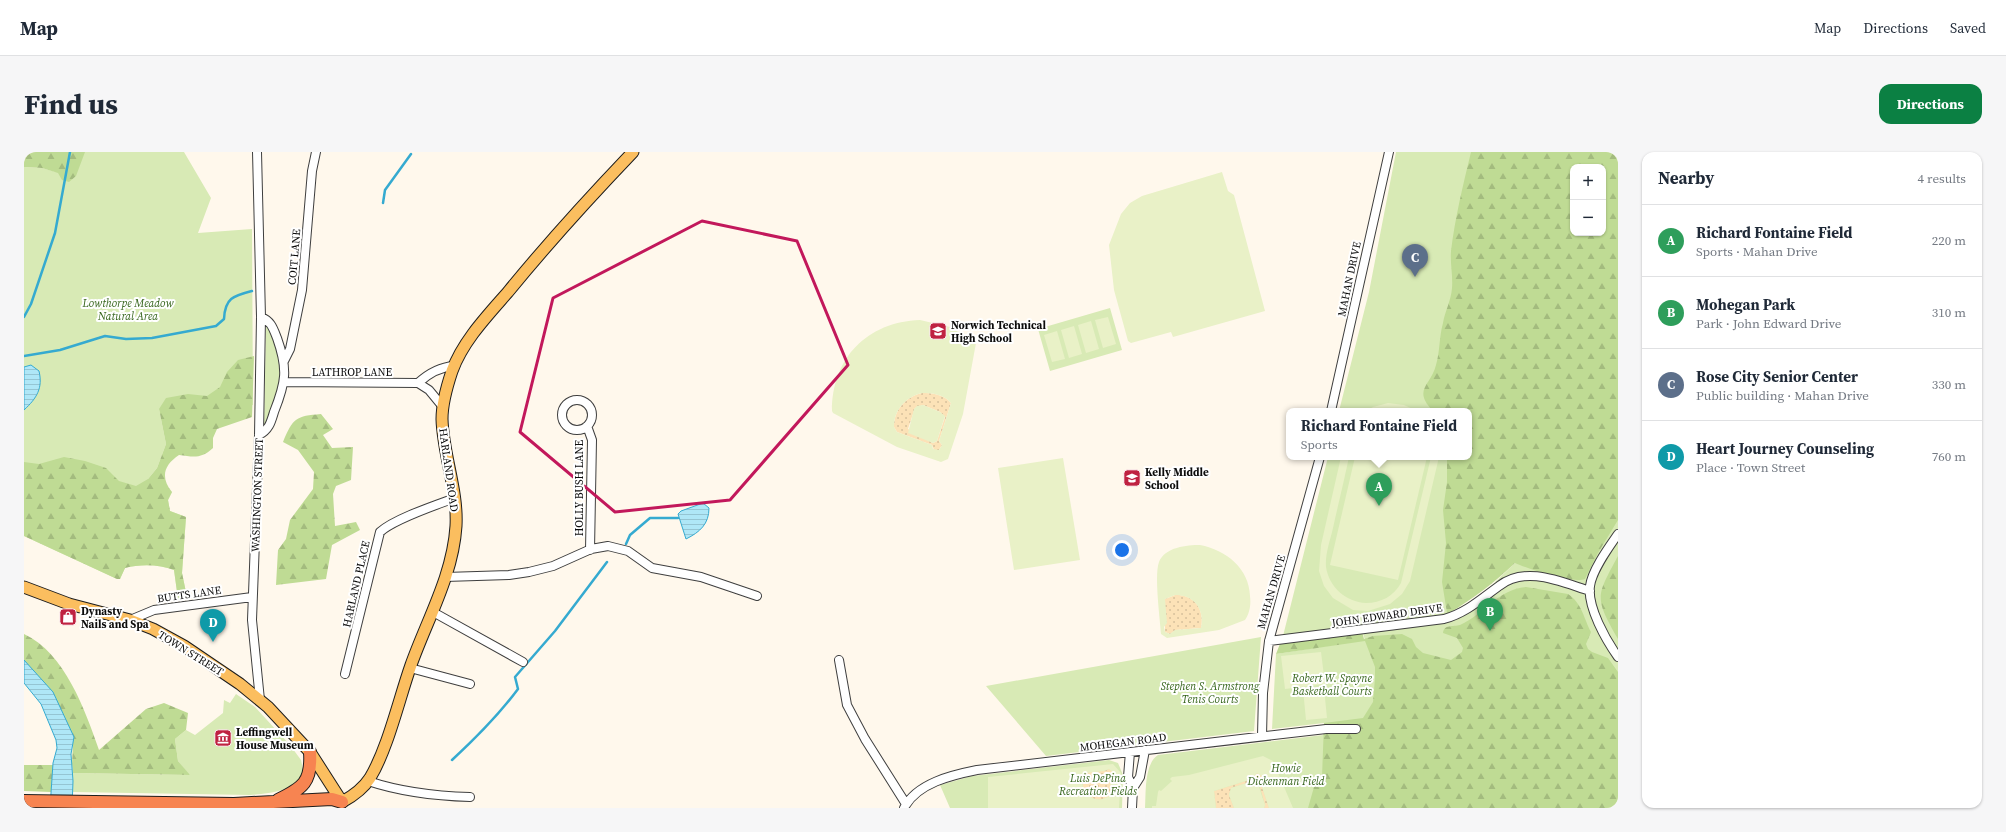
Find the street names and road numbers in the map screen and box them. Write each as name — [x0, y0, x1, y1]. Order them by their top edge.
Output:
street label: COIT LANE — [285, 228, 304, 286]
street label: MAHAN DRIVE — [1334, 240, 1365, 318]
street label: LATHROP LANE — [312, 365, 393, 380]
street label: HARLAND ROAD — [435, 427, 462, 513]
street label: WASHINGTON STREET — [248, 437, 267, 552]
street label: HOLLY BUSH LANE — [572, 439, 587, 536]
street label: HARLAND PLACE — [339, 539, 374, 629]
street label: MAHAN DRIVE — [1254, 553, 1289, 631]
street label: BUTTS LANE — [156, 583, 222, 606]
street label: JOHN EDWARD DRIVE — [1330, 600, 1444, 631]
street label: TOWN STREET — [155, 627, 227, 680]
street label: MOHEGAN ROAD — [1079, 730, 1167, 755]

